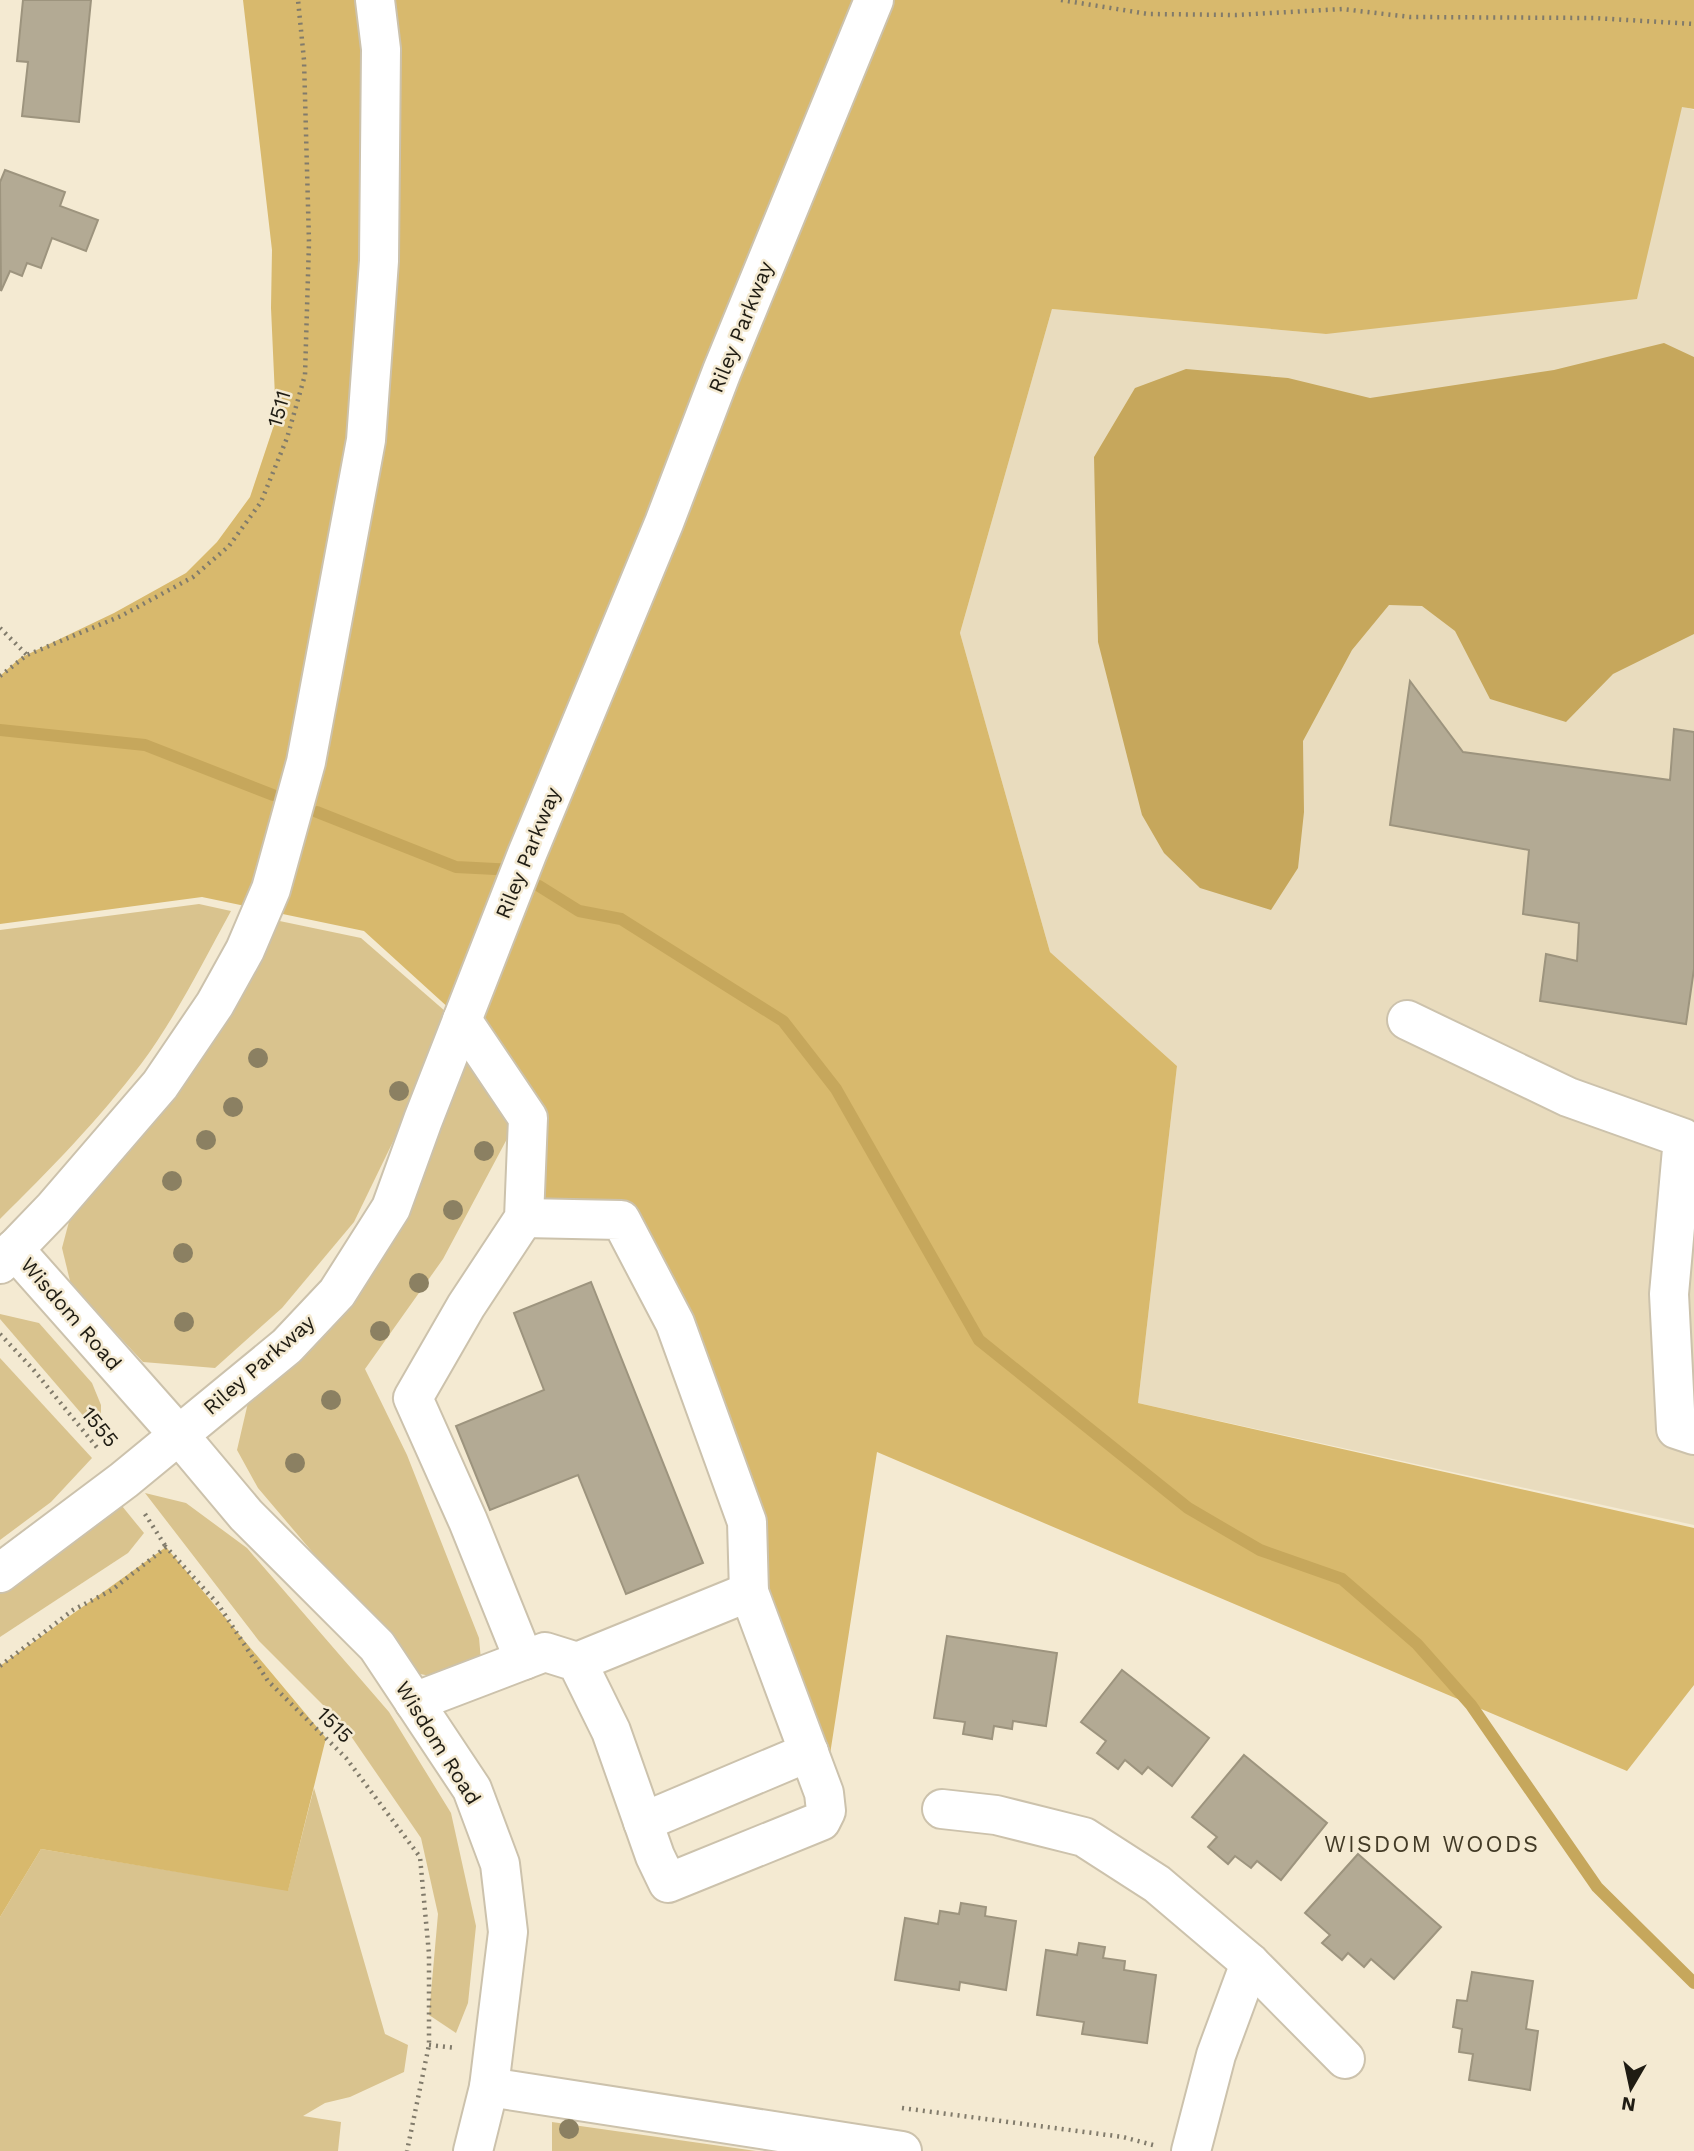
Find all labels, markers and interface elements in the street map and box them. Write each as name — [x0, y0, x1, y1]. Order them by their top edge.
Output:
street label: Riley Parkway — [703, 257, 778, 396]
street label: 1511 — [261, 388, 296, 430]
street label: Riley Parkway — [490, 783, 565, 922]
street label: Wisdom Road — [16, 1252, 127, 1375]
street label: Riley Parkway — [198, 1309, 320, 1420]
street label: 1555 — [77, 1401, 124, 1452]
street label: Wisdom Road — [390, 1676, 486, 1809]
street label: 1515 — [312, 1701, 359, 1748]
district label: WISDOM WOODS — [1324, 1831, 1540, 1858]
north arrow — [1596, 2053, 1666, 2123]
text: N — [1620, 2092, 1637, 2117]

